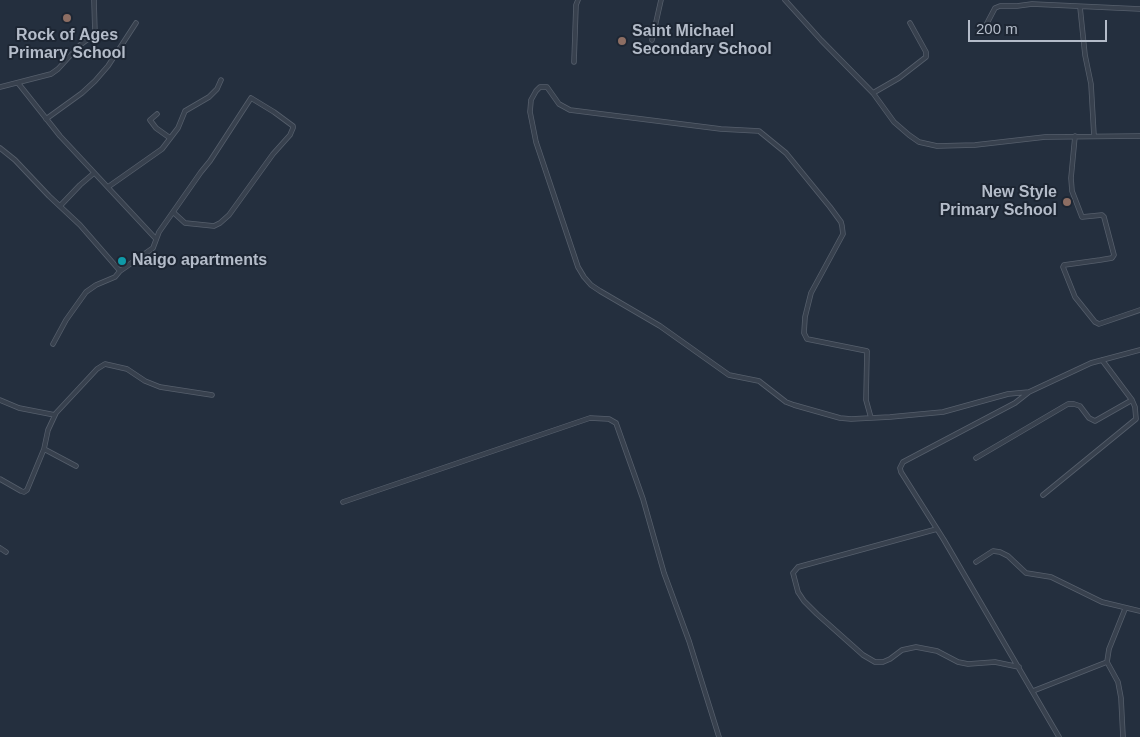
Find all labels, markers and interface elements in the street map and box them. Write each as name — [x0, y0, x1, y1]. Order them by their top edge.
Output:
scale bar — [970, 10, 1109, 42]
marker: Rock of Ages Primary School — [61, 12, 73, 24]
text: 200 m — [976, 20, 1018, 37]
place label: Saint Michael Secondary School — [632, 22, 772, 60]
place label: Rock of Ages Primary School — [8, 26, 126, 64]
marker: Saint Michael Secondary School — [616, 35, 628, 47]
place label: New Style Primary School — [940, 183, 1057, 221]
marker: New Style Primary School — [1061, 196, 1073, 208]
place label: Naigo apartments — [132, 251, 267, 271]
marker: Naigo apartments — [116, 255, 128, 267]

